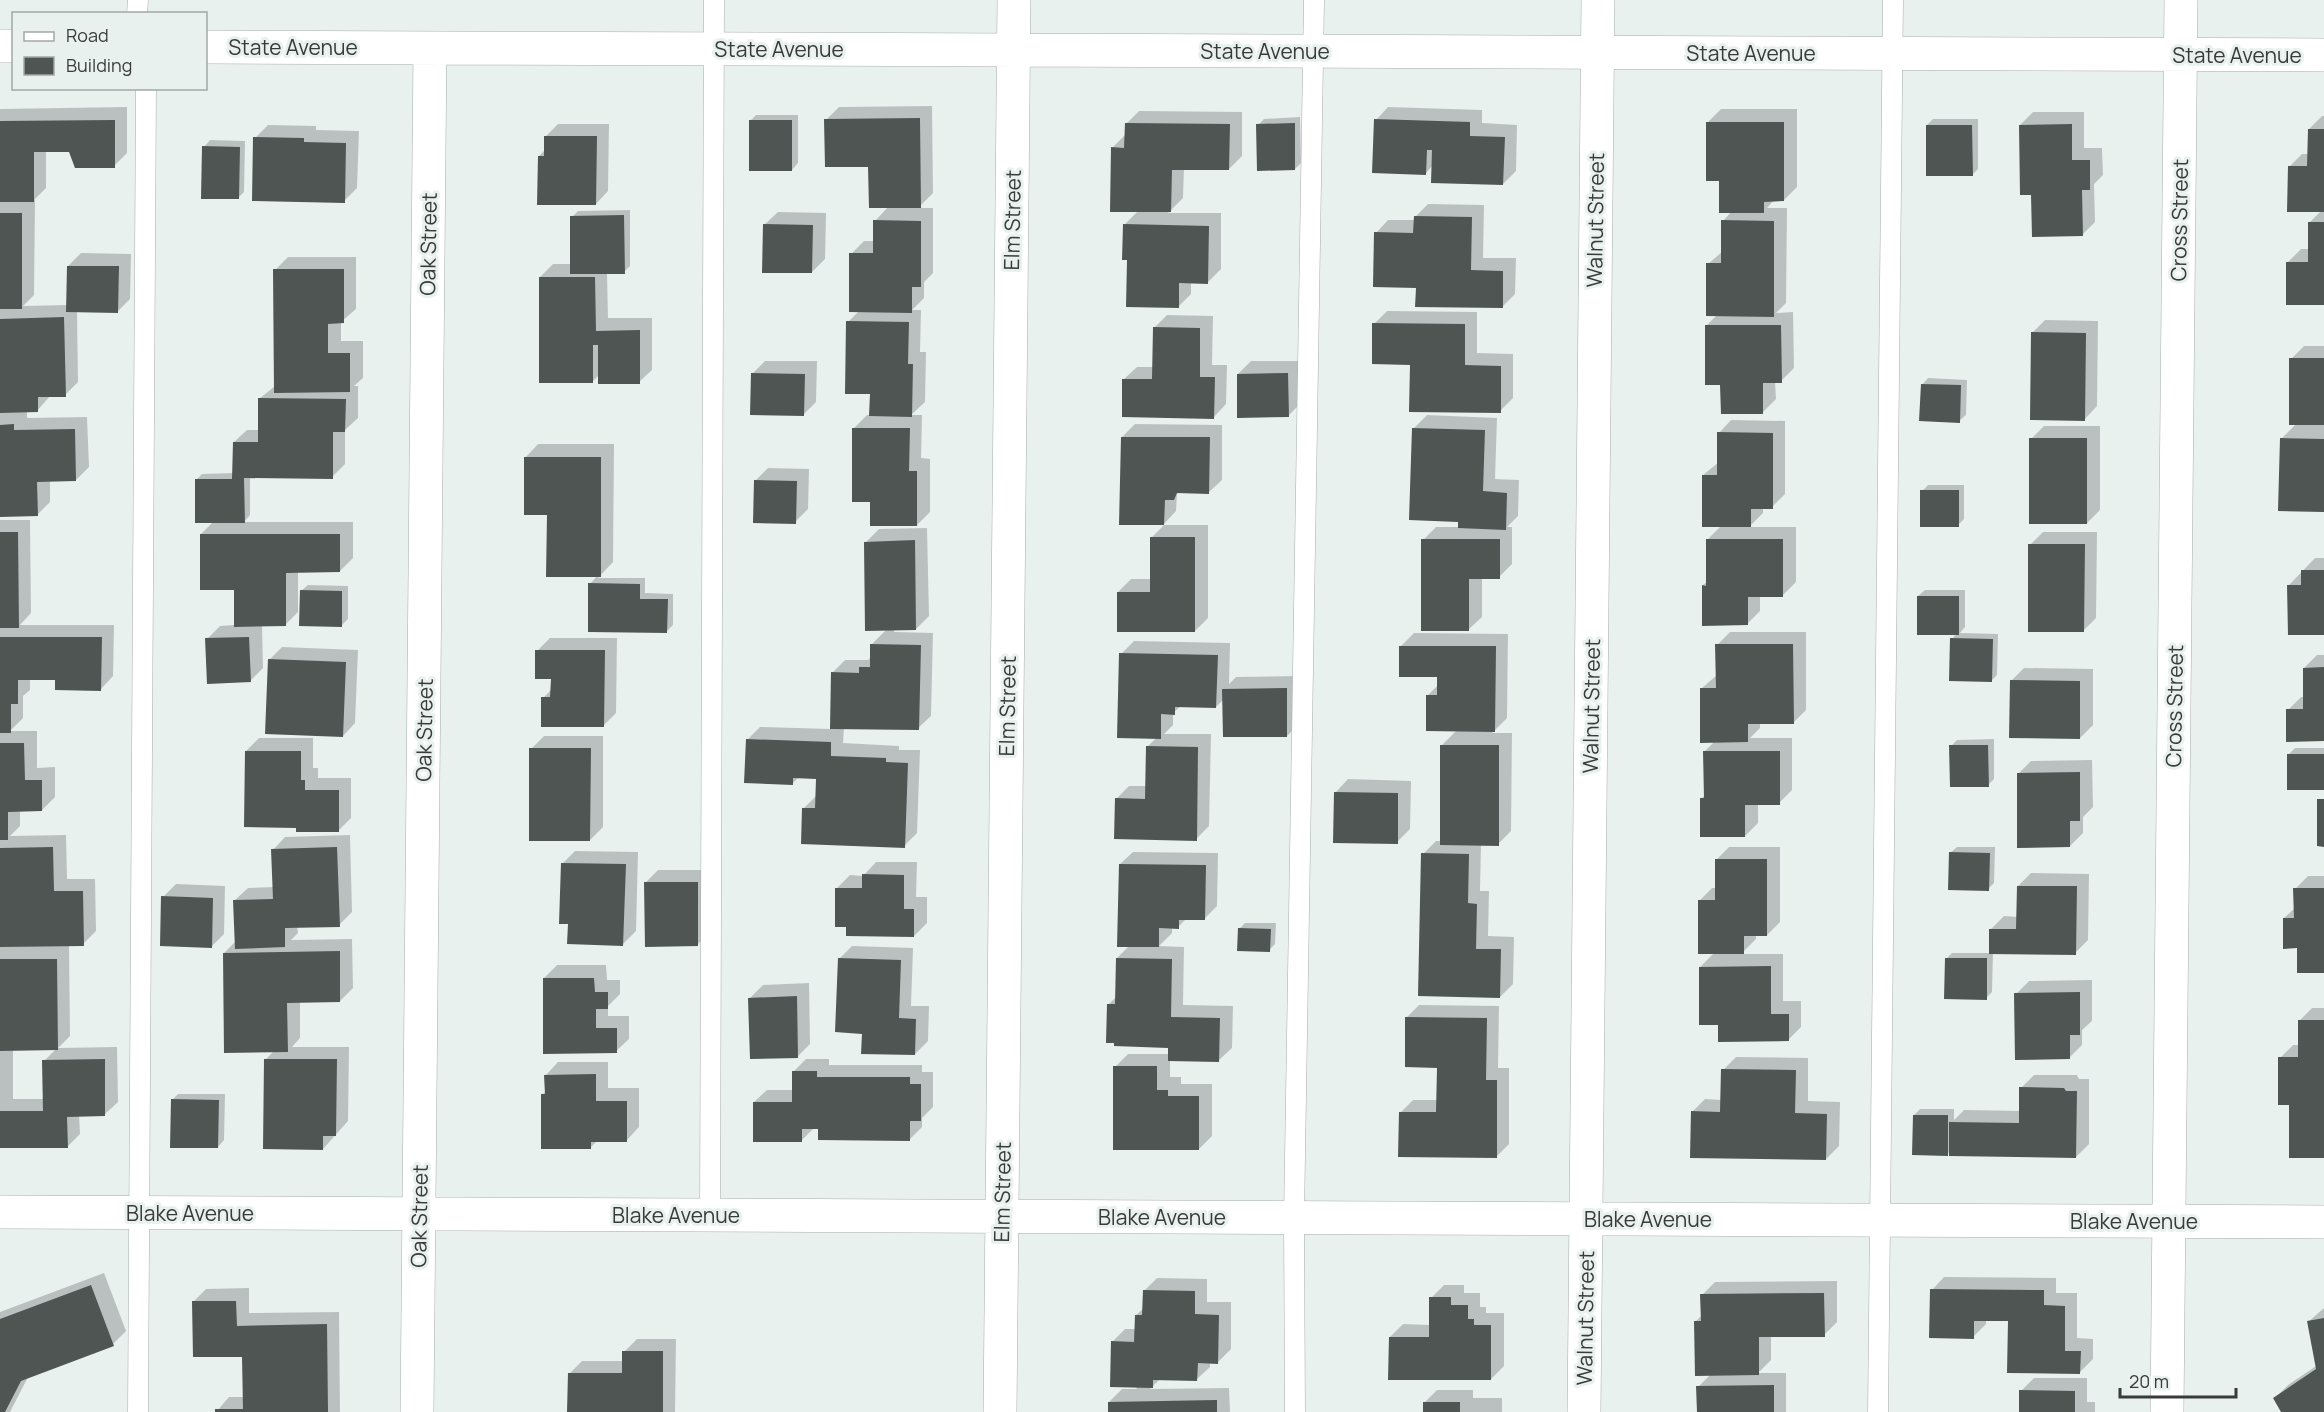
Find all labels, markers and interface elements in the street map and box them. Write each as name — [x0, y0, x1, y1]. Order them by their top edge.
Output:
legend — [12, 12, 207, 90]
text: Road — [66, 23, 109, 47]
street label: State Avenue — [228, 33, 358, 61]
street label: State Avenue — [714, 35, 844, 63]
street label: State Avenue — [1200, 37, 1330, 65]
street label: State Avenue — [1686, 39, 1816, 67]
street label: State Avenue — [2172, 41, 2302, 69]
text: Building — [66, 53, 132, 77]
street label: Walnut Street — [1580, 153, 1610, 287]
street label: Cross Street — [2164, 158, 2194, 282]
street label: Elm Street — [997, 169, 1027, 271]
street label: Oak Street — [413, 192, 443, 296]
street label: Walnut Street — [1576, 639, 1606, 773]
street label: Cross Street — [2159, 644, 2189, 768]
street label: Elm Street — [992, 655, 1022, 757]
street label: Oak Street — [409, 678, 439, 782]
street label: Elm Street — [987, 1141, 1017, 1243]
street label: Oak Street — [404, 1164, 434, 1268]
street label: Blake Avenue — [126, 1199, 254, 1227]
street label: Blake Avenue — [612, 1201, 740, 1229]
street label: Blake Avenue — [1098, 1203, 1226, 1231]
street label: Blake Avenue — [1584, 1205, 1712, 1233]
street label: Blake Avenue — [2070, 1207, 2198, 1235]
street label: Walnut Street — [1570, 1251, 1600, 1385]
scale bar — [2120, 1361, 2236, 1399]
text: 20 m — [2129, 1369, 2169, 1393]

